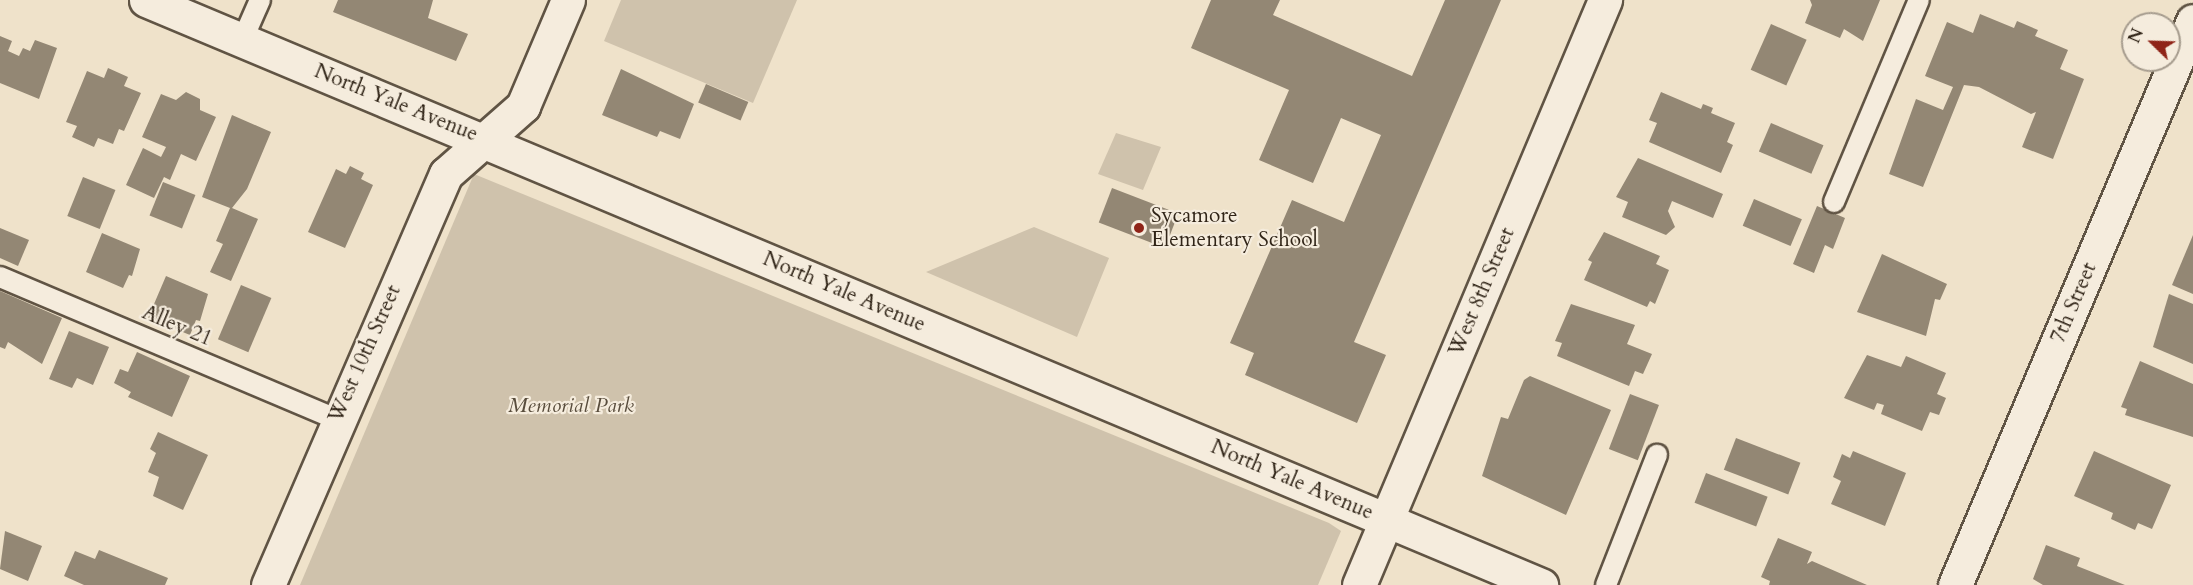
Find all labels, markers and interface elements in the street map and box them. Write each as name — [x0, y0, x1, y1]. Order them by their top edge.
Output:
north arrow — [2121, 12, 2181, 72]
text: N — [2123, 25, 2149, 46]
street label: North Yale Avenue — [311, 59, 481, 147]
place label: Sycamore Elementary School — [1151, 203, 1318, 253]
marker: Sycamore Elementary School — [1132, 221, 1146, 235]
street label: West 8th Street — [1444, 224, 1520, 360]
street label: North Yale Avenue — [759, 246, 929, 338]
street label: 7th Street — [2046, 259, 2102, 347]
street label: West 10th Street — [323, 281, 407, 427]
street label: Alley 21 — [138, 300, 216, 352]
park label: Memorial Park — [508, 393, 634, 419]
street label: North Yale Avenue — [1207, 434, 1377, 526]

